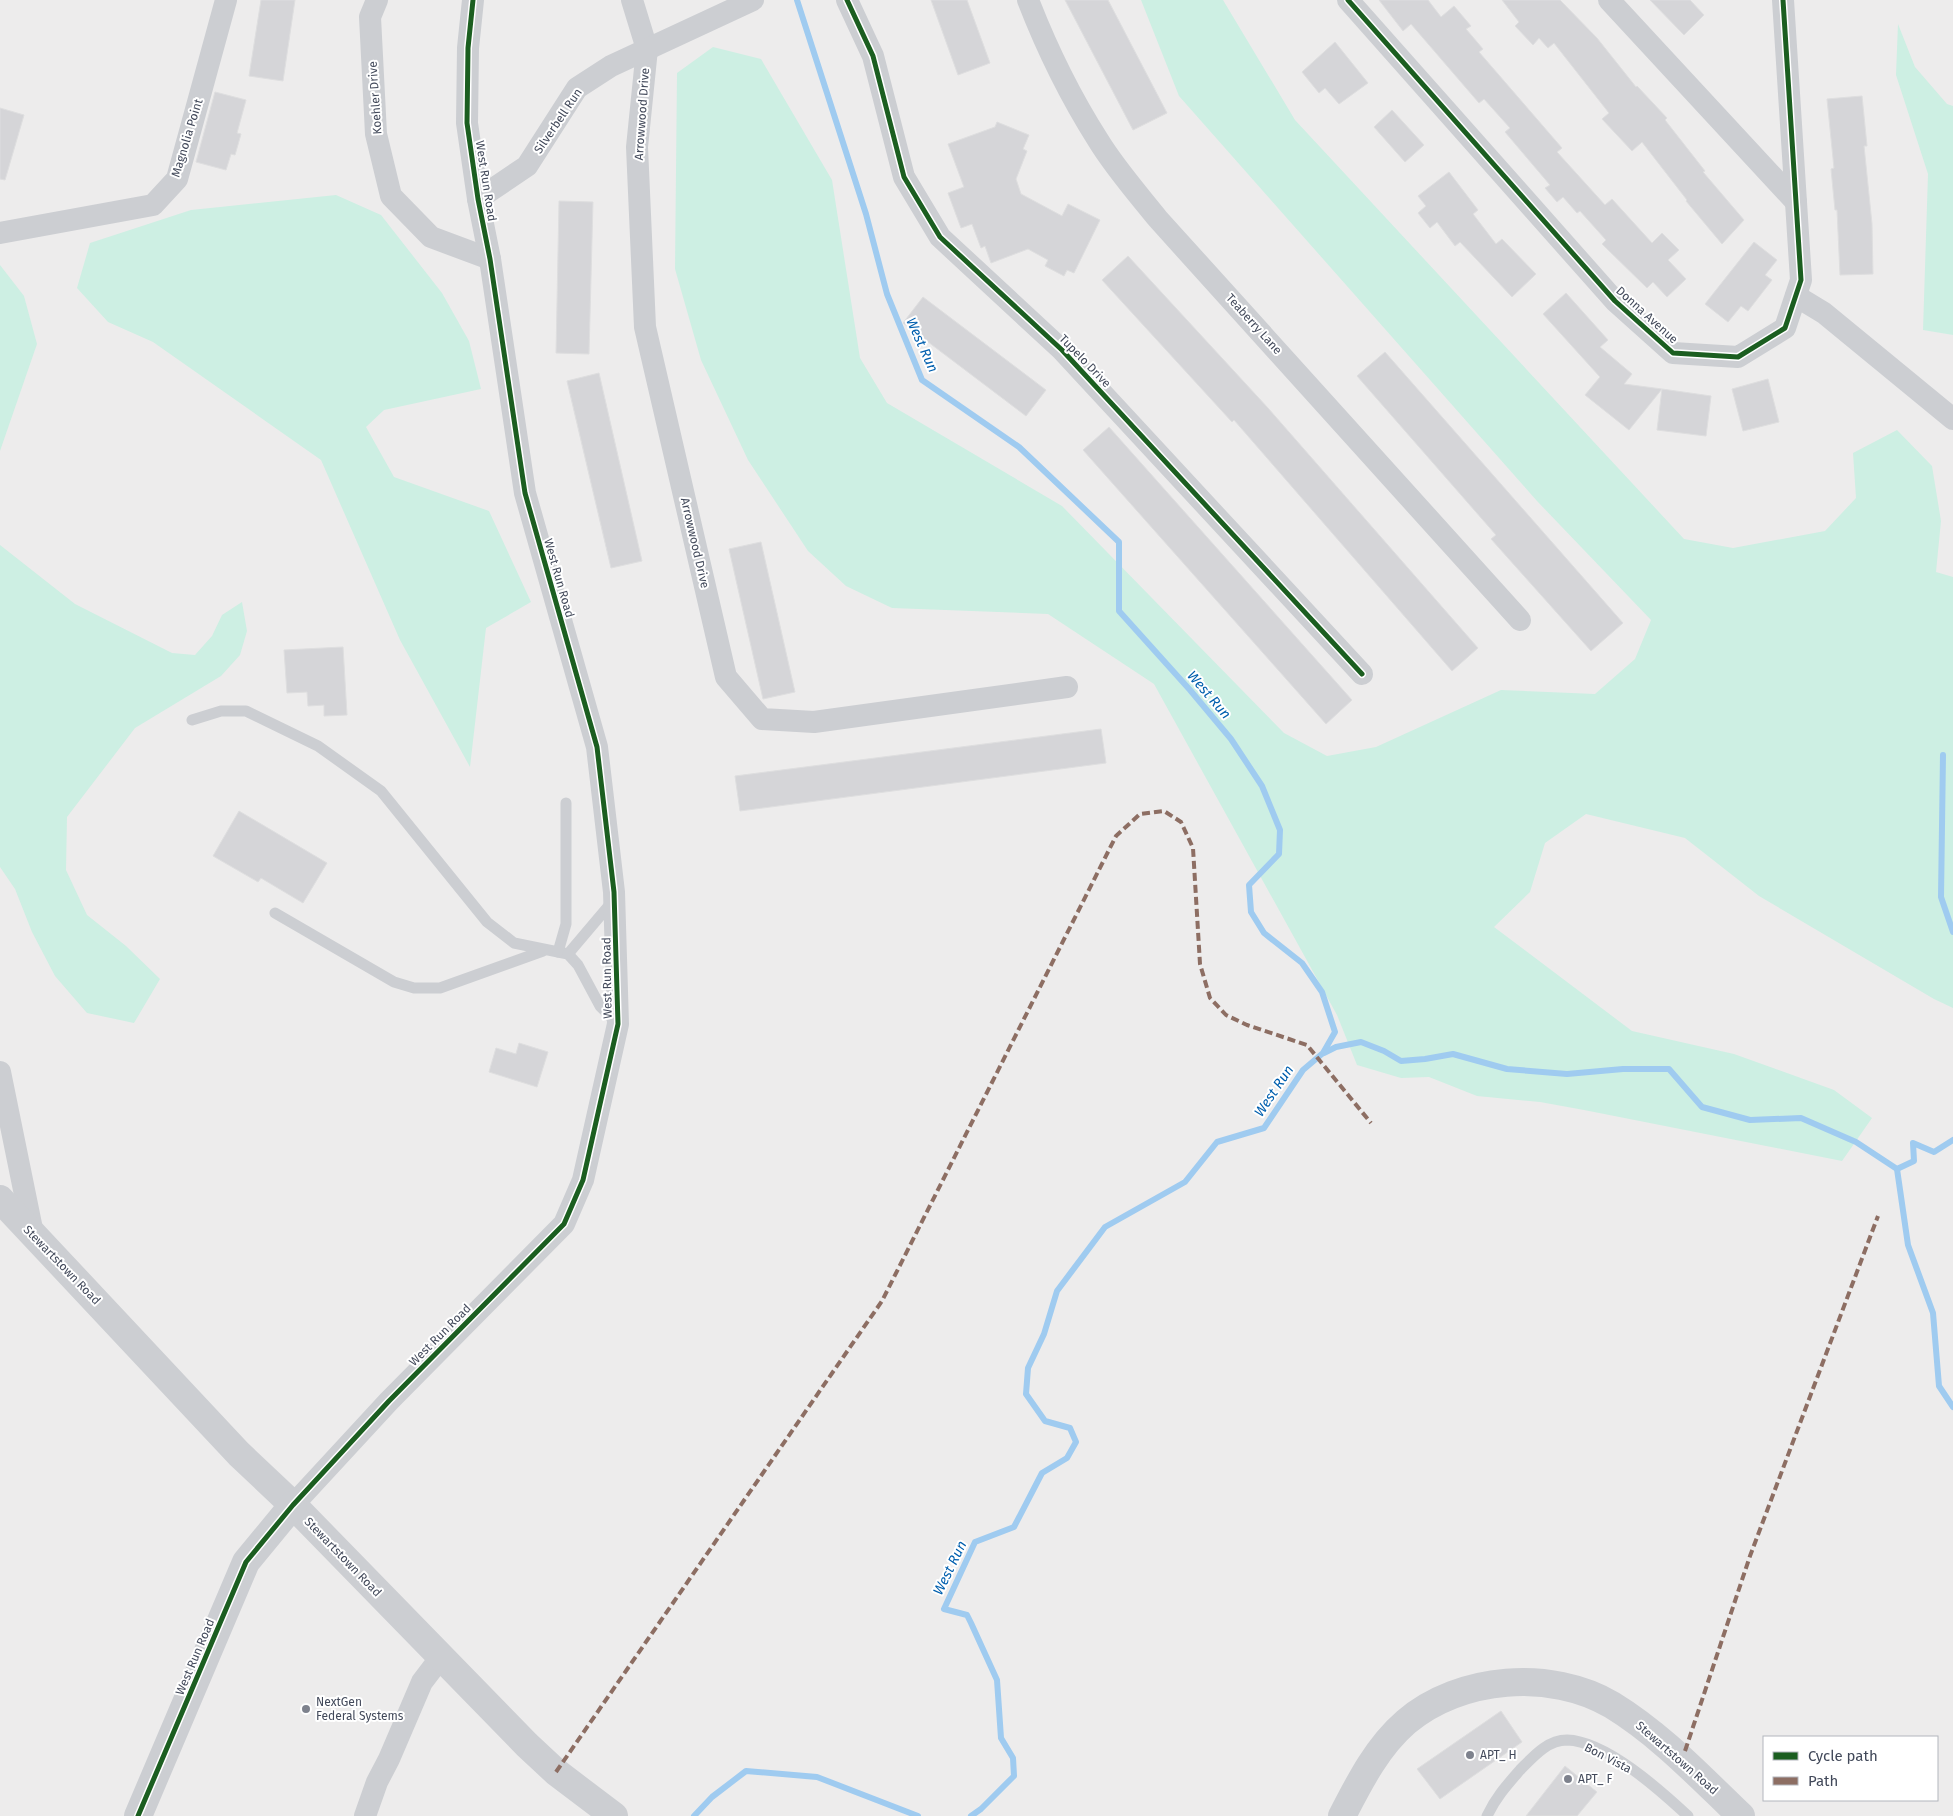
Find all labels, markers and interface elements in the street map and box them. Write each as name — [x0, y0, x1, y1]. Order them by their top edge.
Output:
street label: Koehler Drive — [365, 61, 385, 135]
street label: Arrowwood Drive — [632, 67, 652, 161]
street label: Silverbell Run — [531, 86, 585, 156]
street label: Magnolia Point — [168, 97, 206, 179]
street label: West Run Road — [473, 140, 499, 222]
street label: Donna Avenue — [1613, 284, 1681, 346]
street label: Teaberry Lane — [1223, 291, 1285, 357]
water label: West Run — [902, 315, 942, 375]
street label: Tupelo Drive — [1056, 332, 1114, 390]
street label: Arrowwood Drive — [678, 496, 712, 590]
street label: West Run Road — [541, 537, 577, 619]
water label: West Run — [1183, 667, 1235, 723]
street label: West Run Road — [599, 937, 615, 1019]
water label: West Run — [1251, 1062, 1297, 1120]
street label: Stewartstown Road — [21, 1223, 103, 1307]
street label: West Run Road — [406, 1301, 474, 1369]
street label: Stewartstown Road — [302, 1515, 384, 1599]
water label: West Run — [930, 1538, 970, 1598]
street label: West Run Road — [173, 1617, 217, 1697]
place label: NextGen Federal Systems — [316, 1695, 404, 1723]
marker: NextGen Federal Systems — [300, 1703, 312, 1715]
street label: Stewartstown Road — [1633, 1718, 1721, 1798]
legend — [1763, 1736, 1938, 1801]
street label: Bon Vista — [1582, 1740, 1634, 1776]
text: Cycle path — [1808, 1747, 1878, 1765]
place label: APT_ H — [1480, 1748, 1517, 1762]
marker: APT_ H — [1464, 1749, 1476, 1761]
place label: APT_ F — [1578, 1772, 1613, 1786]
text: Path — [1808, 1772, 1838, 1790]
marker: APT_ F — [1562, 1773, 1574, 1785]

